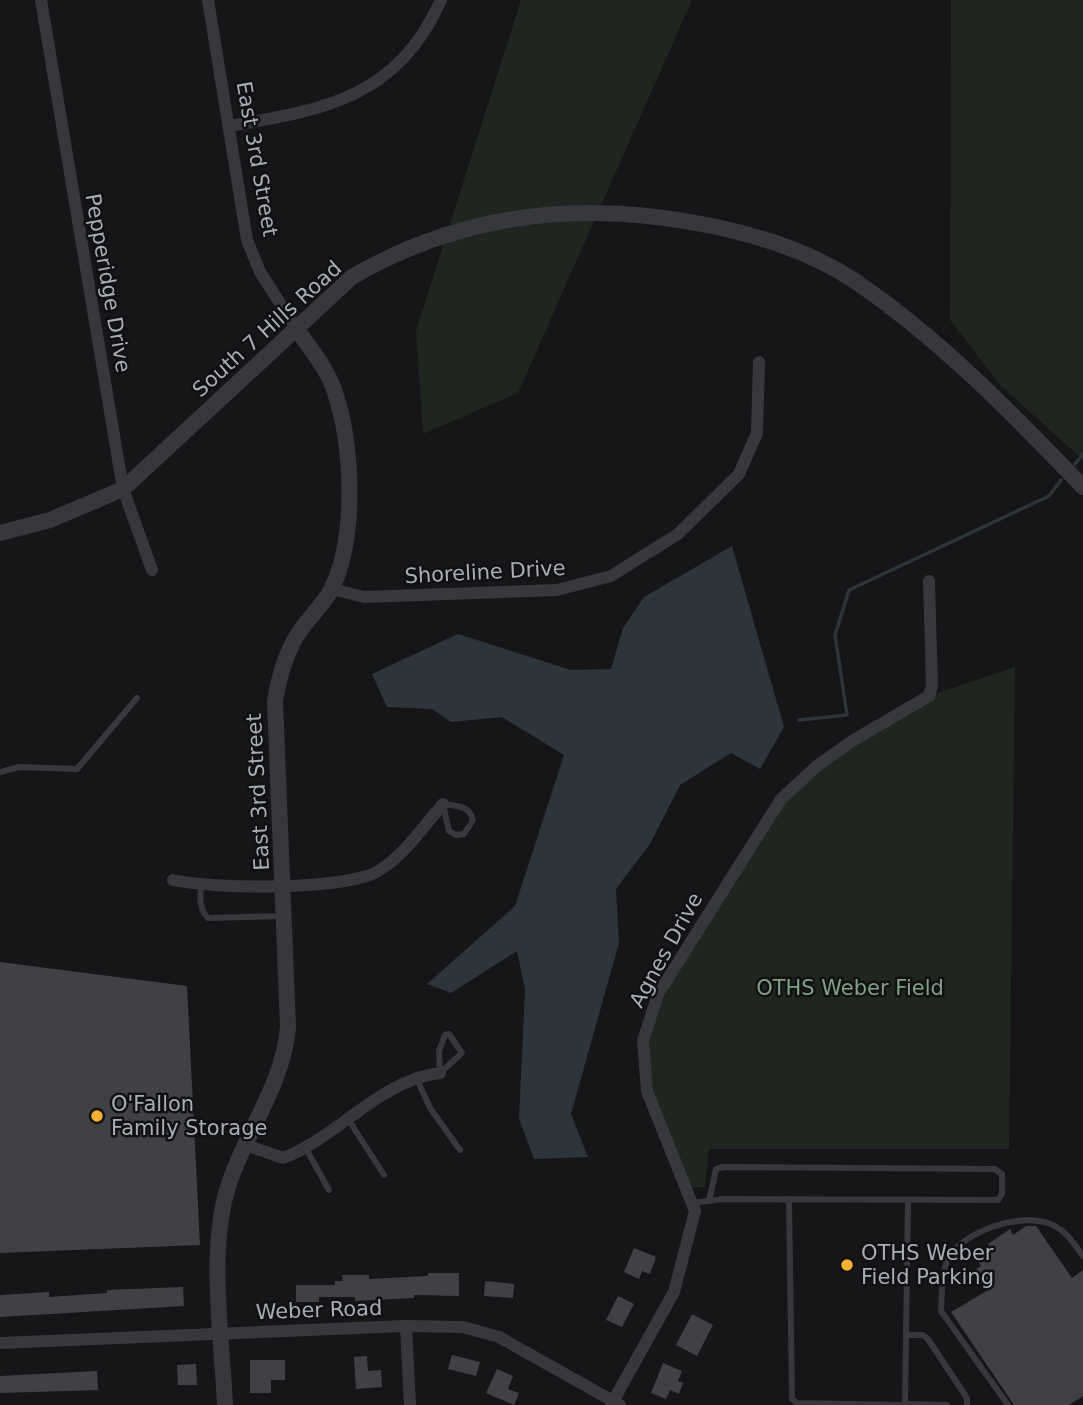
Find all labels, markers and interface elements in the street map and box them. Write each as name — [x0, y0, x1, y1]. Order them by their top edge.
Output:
street label: East 3rd Street — [232, 79, 282, 239]
street label: Pepperidge Drive — [80, 192, 136, 374]
street label: South 7 Hills Road — [188, 256, 346, 402]
street label: Shoreline Drive — [404, 556, 566, 588]
street label: East 3rd Street — [242, 713, 274, 871]
street label: Agnes Drive — [625, 888, 707, 1012]
park label: OTHS Weber Field — [756, 976, 944, 1000]
place label: O'Fallon Family Storage — [111, 1092, 267, 1140]
marker: O'Fallon Family Storage — [89, 1108, 105, 1124]
place label: OTHS Weber Field Parking — [861, 1241, 994, 1289]
marker: OTHS Weber Field Parking — [839, 1257, 855, 1273]
street label: Weber Road — [255, 1296, 383, 1324]

